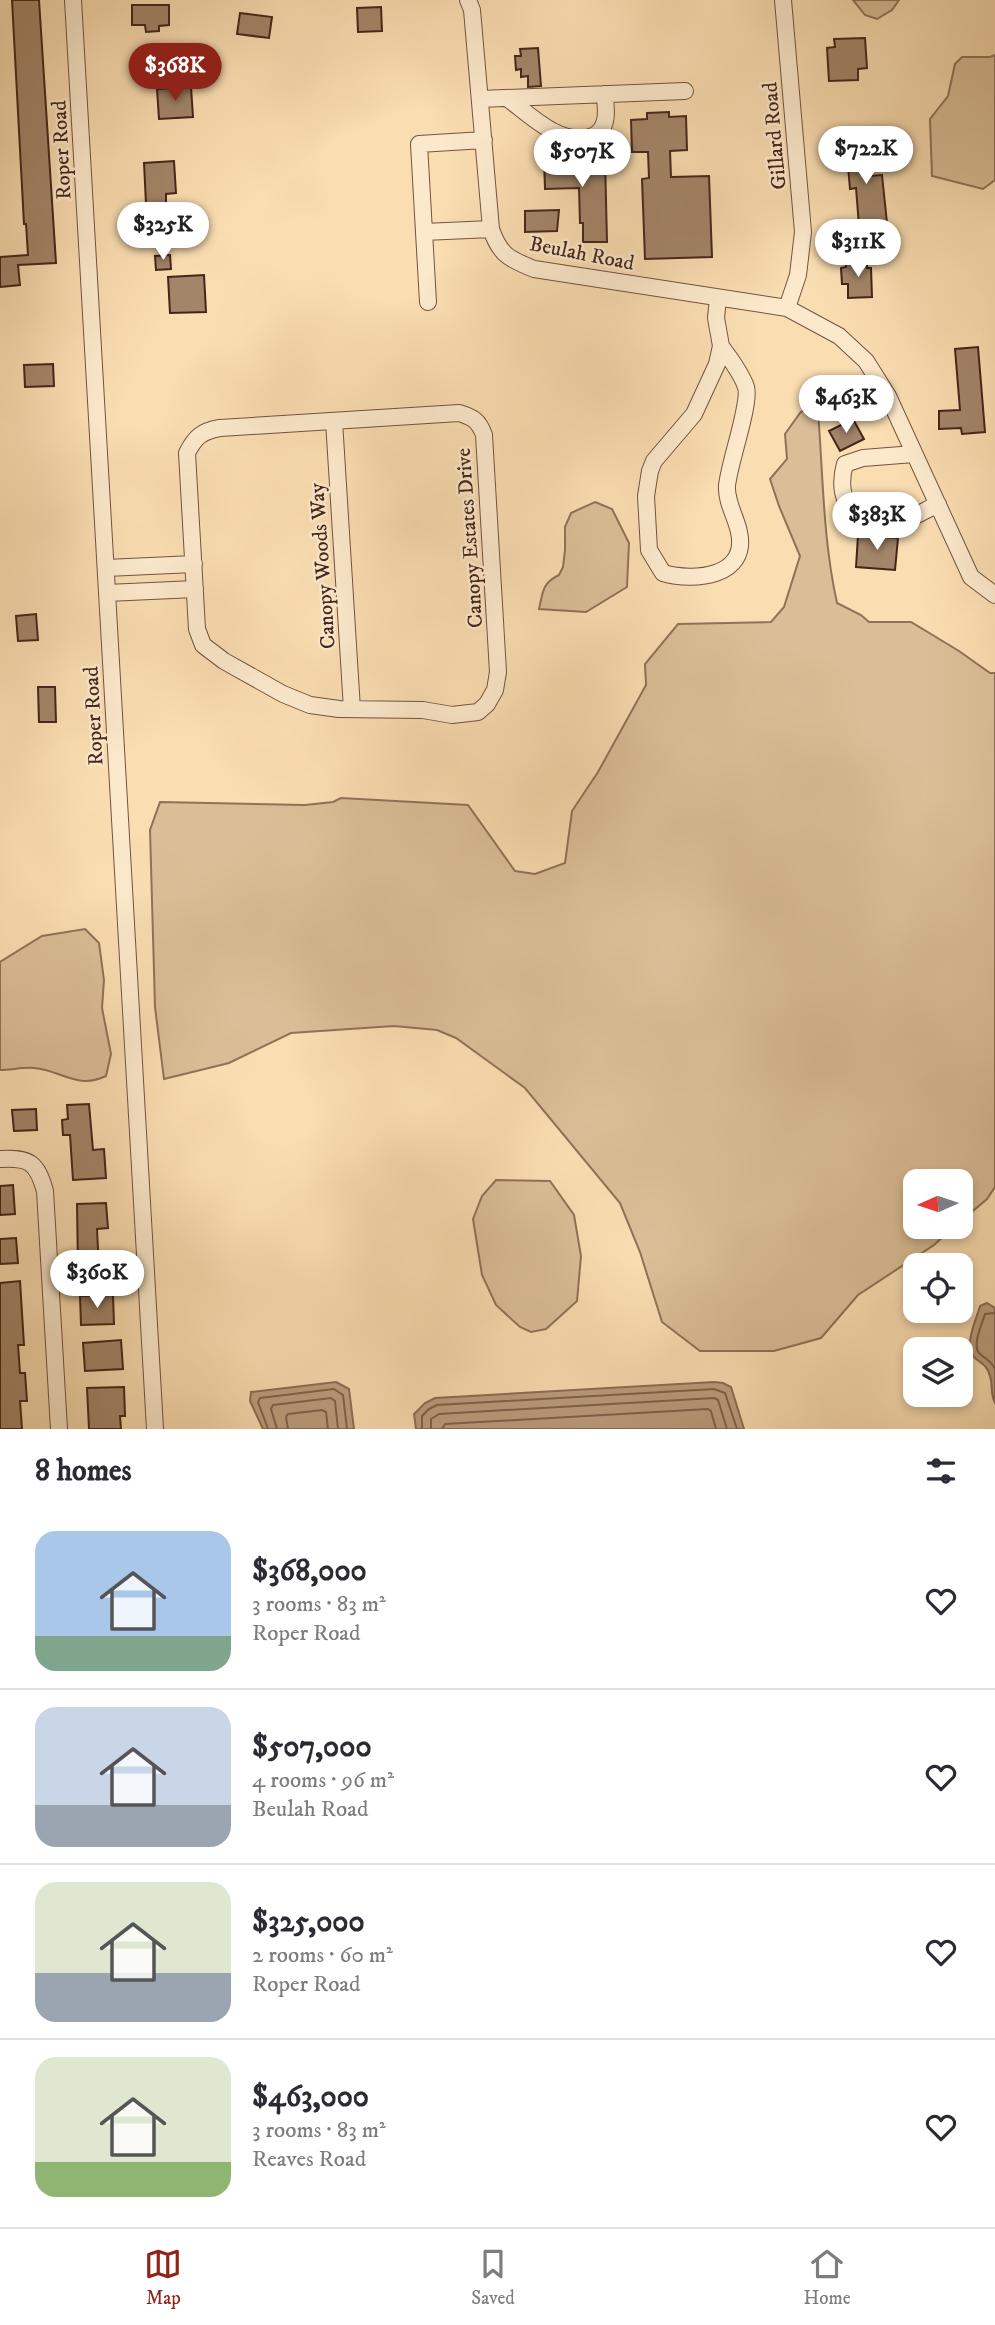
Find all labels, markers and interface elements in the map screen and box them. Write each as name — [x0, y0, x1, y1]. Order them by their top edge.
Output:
pin: $368K — [126, 43, 224, 103]
text: $368K — [145, 51, 205, 80]
street label: Gillard Road — [757, 81, 793, 191]
street label: Roper Road — [46, 99, 78, 200]
pin: $722K — [817, 127, 915, 186]
pin: $507K — [533, 130, 631, 189]
text: $722K — [834, 134, 898, 163]
text: $507K — [550, 137, 614, 166]
pin: $325K — [114, 202, 212, 262]
text: $325K — [133, 210, 193, 239]
pin: $311K — [809, 219, 907, 279]
text: $311K — [831, 227, 885, 256]
street label: Beulah Road — [527, 231, 637, 277]
pin: $463K — [797, 376, 895, 435]
text: $463K — [815, 383, 877, 412]
street label: Canopy Estates Drive — [451, 447, 489, 629]
street label: Canopy Woods Way — [304, 481, 342, 650]
pin: $383K — [828, 492, 926, 552]
text: $383K — [848, 500, 906, 529]
street label: Roper Road — [78, 665, 110, 766]
north arrow — [903, 1169, 973, 1239]
map controls — [903, 1169, 973, 1407]
pin: $360K — [48, 1250, 146, 1310]
button: locate — [903, 1253, 973, 1323]
text: $360K — [66, 1258, 128, 1287]
button: layers — [903, 1337, 973, 1407]
icon: filters — [922, 1452, 960, 1490]
text: 8 homes — [35, 1453, 132, 1490]
text: $368,000 — [252, 1553, 367, 1590]
icon: home — [91, 1559, 175, 1643]
icon: heart — [922, 1582, 960, 1620]
text: 3 rooms · 83 m² — [252, 1590, 386, 1619]
text: Roper Road — [252, 1619, 361, 1648]
text: $507,000 — [252, 1729, 372, 1766]
icon: home — [91, 1735, 175, 1819]
icon: heart — [922, 1758, 960, 1796]
text: 4 rooms · 96 m² — [252, 1766, 394, 1795]
text: Beulah Road — [252, 1795, 368, 1824]
text: $325,000 — [252, 1904, 365, 1941]
icon: home — [91, 1910, 175, 1994]
icon: heart — [922, 1933, 960, 1971]
text: 2 rooms · 60 m² — [252, 1941, 393, 1970]
text: Roper Road — [252, 1970, 361, 1999]
text: $463,000 — [252, 2079, 369, 2116]
icon: home — [91, 2085, 175, 2169]
icon: heart — [922, 2108, 960, 2146]
text: 3 rooms · 83 m² — [252, 2116, 386, 2145]
text: Reaves Road — [252, 2145, 366, 2174]
tab: Map — [144, 2245, 182, 2310]
tab: Saved — [471, 2245, 515, 2310]
tab: Home — [804, 2245, 851, 2310]

